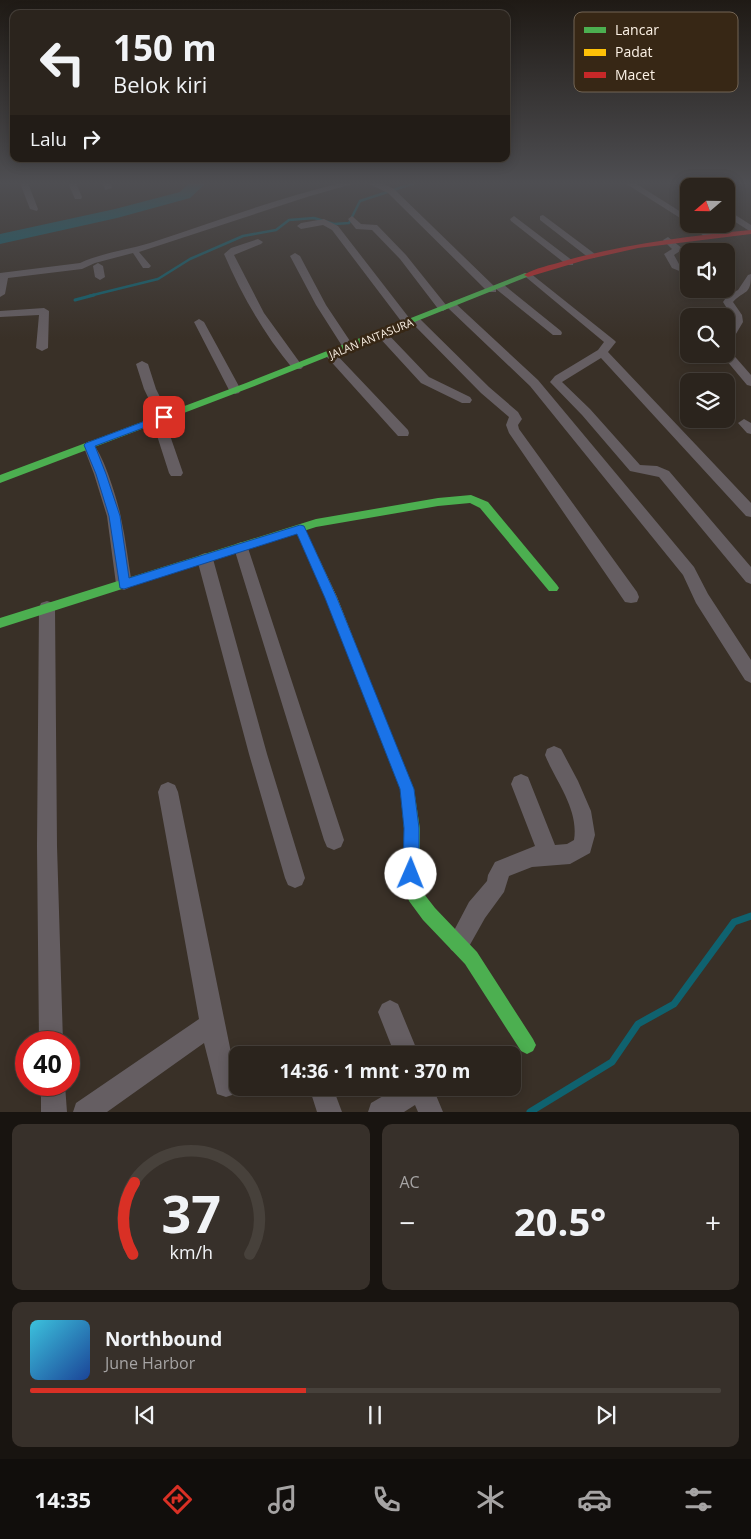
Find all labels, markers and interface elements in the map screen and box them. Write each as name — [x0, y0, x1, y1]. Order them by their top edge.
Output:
legend — [574, 12, 738, 92]
text: Lancar — [615, 20, 659, 39]
text: 150 m — [113, 24, 217, 71]
icon: left — [30, 30, 95, 95]
text: Padat — [615, 42, 653, 61]
text: Macet — [615, 65, 655, 84]
text: Belok kiri — [113, 69, 207, 99]
icon: right — [77, 125, 105, 153]
text: Lalu — [30, 126, 67, 152]
north arrow — [680, 178, 735, 232]
map controls — [680, 178, 735, 428]
button: sound — [680, 243, 735, 298]
button: search — [680, 308, 735, 363]
street label: JALAN ANTASURA — [326, 314, 415, 362]
button: layers — [680, 373, 735, 428]
pin — [143, 396, 185, 438]
icon: arrive — [150, 403, 178, 431]
position arrow — [384, 847, 436, 899]
speed limit sign: 40 — [15, 1031, 80, 1096]
text: 14:36 · 1 mnt · 370 m — [280, 1058, 470, 1084]
text: AC — [400, 1171, 420, 1193]
text: 37 — [161, 1177, 220, 1248]
text: 20.5° — [514, 1195, 606, 1247]
text: − — [400, 1203, 416, 1241]
text: + — [705, 1203, 721, 1241]
text: km/h — [169, 1240, 212, 1264]
text: Northbound — [105, 1326, 222, 1352]
text: June Harbor — [105, 1352, 195, 1374]
icon: previous — [131, 1401, 159, 1429]
icon: pause — [361, 1401, 389, 1429]
icon: next — [592, 1401, 620, 1429]
icon: directions — [160, 1482, 195, 1517]
icon: music — [265, 1482, 300, 1517]
icon: phone — [369, 1482, 404, 1517]
icon: climate — [473, 1482, 508, 1517]
icon: car — [577, 1482, 612, 1517]
icon: filters — [681, 1482, 716, 1517]
text: 14:35 — [35, 1484, 91, 1514]

